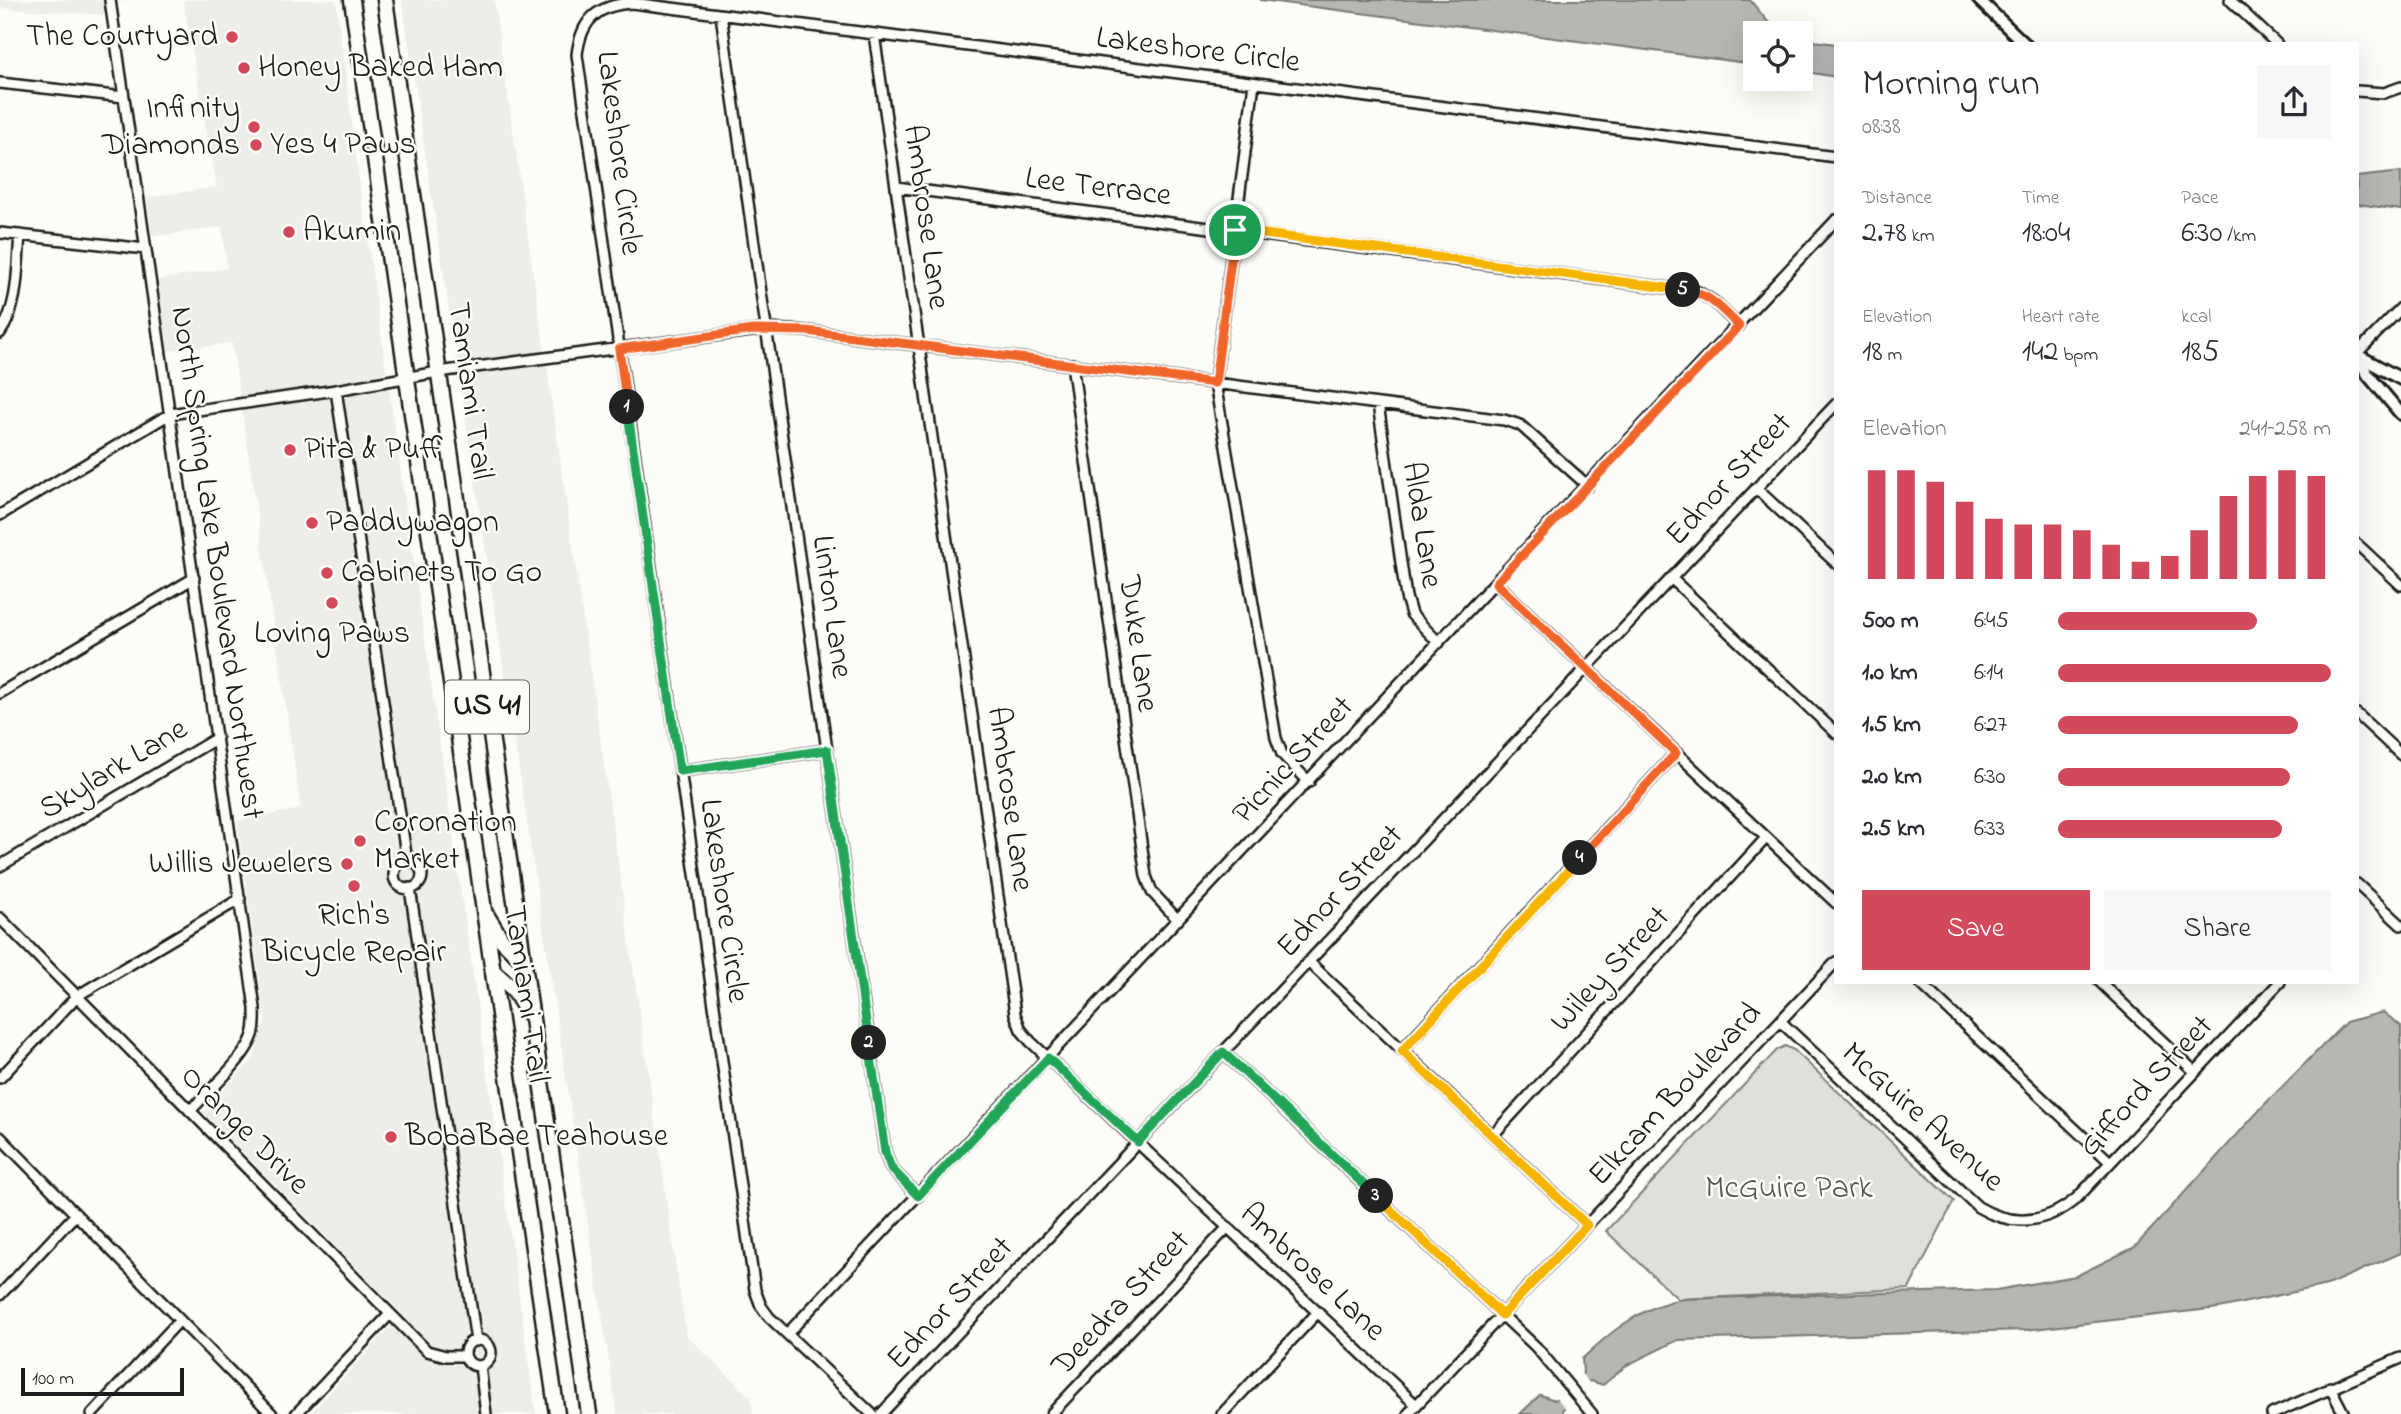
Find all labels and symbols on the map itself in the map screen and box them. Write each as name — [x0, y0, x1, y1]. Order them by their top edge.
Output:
place label: The Courtyard — [26, 14, 218, 61]
street label: Lakeshore Circle — [1093, 15, 1303, 87]
marker: The Courtyard — [224, 29, 240, 45]
place label: Honey Baked Ham — [258, 45, 503, 92]
street label: Lakeshore Circle — [582, 48, 654, 258]
marker: Honey Baked Ham — [236, 60, 252, 76]
place label: Infinity Diamonds — [101, 86, 240, 170]
marker: Infinity Diamonds — [246, 119, 262, 135]
place label: Yes 4 Paws — [270, 122, 416, 169]
street label: Ambrose Lane — [889, 122, 961, 313]
marker: Yes 4 Paws — [248, 137, 264, 153]
street label: Lee Terrace — [1022, 156, 1174, 220]
pin — [1205, 200, 1265, 260]
place label: Akumin — [303, 209, 401, 256]
marker: Akumin — [281, 224, 297, 240]
pin: 5 — [1666, 272, 1700, 308]
street label: Tamiami Trail — [433, 299, 505, 483]
street label: North Spring Lake Boulevard Northwest — [157, 303, 275, 823]
pin: 1 — [610, 390, 644, 424]
street label: Ednor Street — [1655, 402, 1805, 558]
place label: Pita & Puff — [304, 427, 443, 474]
marker: Pita & Puff — [282, 442, 298, 458]
street label: Alda Lane — [1388, 458, 1454, 592]
place label: Paddywagon — [326, 500, 499, 547]
marker: Paddywagon — [304, 515, 320, 531]
street label: Linton Lane — [798, 533, 864, 682]
place label: Cabinets To Go — [341, 550, 542, 597]
marker: Cabinets To Go — [319, 565, 335, 581]
street label: Duke Lane — [1104, 572, 1170, 716]
marker: Loving Paws — [324, 595, 340, 611]
place label: Loving Paws — [254, 611, 410, 658]
road number: US 41 — [445, 680, 529, 734]
street label: Picnic Street — [1222, 686, 1366, 836]
street label: Ambrose Lane — [973, 704, 1045, 895]
street label: Skylark Lane — [31, 707, 198, 833]
street label: Lakeshore Circle — [685, 796, 761, 1006]
place label: Coronation Market — [374, 800, 517, 884]
street label: Ednor Street — [1266, 814, 1416, 970]
marker: Coronation Market — [352, 833, 368, 849]
pin: 4 — [1562, 840, 1598, 876]
place label: Willis Jewelers — [149, 841, 333, 888]
marker: Willis Jewelers — [339, 856, 355, 872]
marker: Rich's Bicycle Repair — [346, 878, 362, 894]
place label: Rich's Bicycle Repair — [261, 893, 446, 977]
street label: Wiley Street — [1540, 896, 1682, 1044]
street label: Tamiami Trail — [489, 902, 561, 1086]
street label: Elkcam Boulevard — [1578, 992, 1774, 1198]
street label: Gifford Street — [2068, 1005, 2226, 1169]
pin: 2 — [852, 1026, 886, 1060]
street label: McGuire Avenue — [1830, 1032, 2015, 1205]
street label: Orange Drive — [168, 1055, 320, 1207]
place label: BobaBae Teahouse — [404, 1114, 669, 1161]
marker: BobaBae Teahouse — [383, 1129, 399, 1145]
park label: McGuire Park — [1705, 1166, 1874, 1213]
pin: 3 — [1358, 1178, 1394, 1214]
street label: Ambrose Lane — [1228, 1192, 1396, 1354]
street label: Deedra Street — [1041, 1220, 1203, 1389]
street label: Ednor Street — [876, 1226, 1026, 1382]
scale bar — [21, 1365, 184, 1397]

